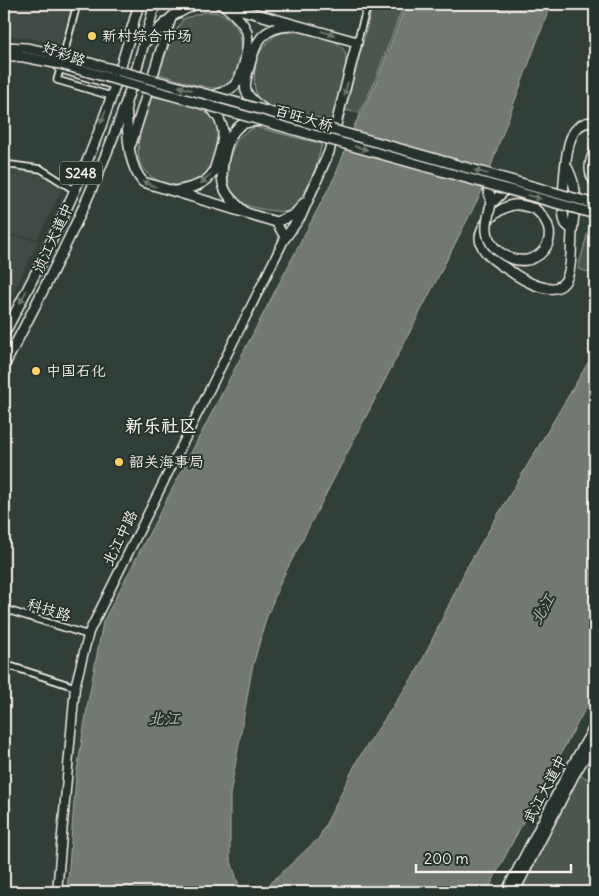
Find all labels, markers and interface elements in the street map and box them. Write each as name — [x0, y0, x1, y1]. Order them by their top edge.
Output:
place label: 新村综合市场 — [102, 26, 192, 45]
marker: 新村综合市场 — [86, 30, 98, 42]
one-way arrow — [320, 30, 335, 38]
street label: 好彩路 — [40, 37, 89, 70]
one-way arrow — [342, 82, 350, 97]
one-way arrow — [177, 84, 192, 92]
street label: 百旺大桥 — [273, 100, 336, 135]
one-way arrow — [99, 110, 107, 125]
one-way arrow — [353, 144, 368, 152]
road number: S248 — [60, 162, 102, 184]
one-way arrow — [473, 167, 488, 175]
one-way arrow — [200, 173, 212, 185]
one-way arrow — [142, 179, 156, 187]
one-way arrow — [527, 193, 542, 201]
street label: 浈江大道中 — [28, 200, 77, 276]
one-way arrow — [19, 290, 27, 305]
place label: 中国石化 — [46, 361, 106, 380]
marker: 中国石化 — [30, 365, 42, 377]
district label: 新乐社区 — [125, 414, 197, 437]
place label: 韶关海事局 — [129, 452, 204, 471]
marker: 韶关海事局 — [113, 456, 125, 468]
street label: 北江中路 — [98, 507, 141, 569]
water label: 北江 — [525, 589, 559, 628]
street label: 科技路 — [25, 594, 73, 625]
water label: 北江 — [148, 708, 181, 728]
street label: 武江大道中 — [519, 751, 571, 826]
scale bar — [416, 841, 572, 873]
text: 200 m — [424, 849, 469, 868]

